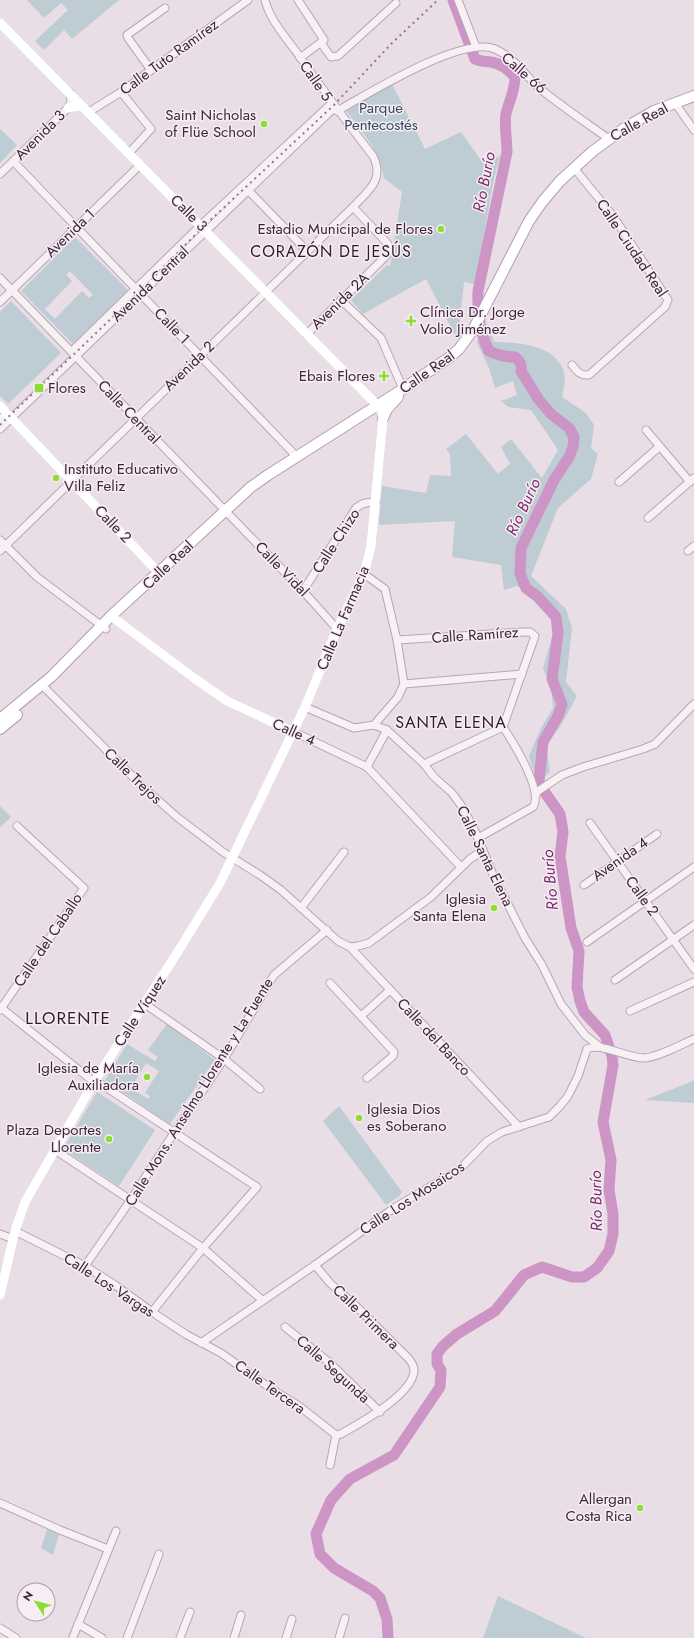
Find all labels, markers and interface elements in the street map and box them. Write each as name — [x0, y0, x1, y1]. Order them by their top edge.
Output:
street label: Calle Tuto Ramírez — [115, 14, 223, 100]
street label: Calle 66 — [496, 47, 552, 99]
street label: Calle 5 — [294, 56, 338, 106]
park label: Parque Pentecostés — [344, 97, 418, 136]
street label: Calle Real — [606, 97, 672, 147]
place label: Saint Nicholas of Flüe School — [165, 104, 256, 143]
street label: Avenida 3 — [10, 105, 70, 165]
marker: Saint Nicholas of Flüe School — [259, 119, 269, 129]
water label: Río Burío — [467, 150, 501, 214]
street label: Calle 3 — [165, 189, 213, 237]
street label: Calle Ciudad Real — [591, 194, 673, 302]
street label: Avenida 1 — [40, 204, 100, 262]
place label: Estadio Municipal de Flores — [258, 218, 433, 240]
marker: Estadio Municipal de Flores — [436, 224, 446, 234]
district label: CORAZÓN DE JESÚS — [250, 240, 412, 263]
street label: Avenida Central — [106, 241, 194, 327]
street label: Avenida 2A — [306, 267, 374, 335]
place label: Clínica Dr. Jorge Volio Jiménez — [420, 301, 525, 340]
street label: Calle 1 — [149, 303, 195, 349]
marker: Clínica Dr. Jorge Volio Jiménez — [405, 315, 417, 327]
street label: Avenida 2 — [158, 336, 220, 396]
street label: Calle Real — [395, 345, 459, 399]
place label: Ebais Flores — [299, 365, 375, 387]
marker: Ebais Flores — [378, 370, 390, 382]
street label: Calle Central — [93, 375, 165, 449]
place label: Flores — [48, 377, 86, 399]
marker: Flores — [33, 382, 45, 394]
place label: Instituto Educativo Villa Feliz — [64, 458, 178, 497]
marker: Instituto Educativo Villa Feliz — [51, 473, 61, 483]
water label: Río Burío — [500, 474, 546, 539]
street label: Calle 2 — [89, 500, 137, 548]
street label: Calle Chizo — [307, 504, 365, 578]
street label: Calle Real — [137, 535, 199, 595]
street label: Calle Vidal — [250, 536, 314, 602]
street label: Calle La Farmacia — [311, 562, 375, 674]
street label: Calle Ramírez — [431, 621, 519, 649]
district label: SANTA ELENA — [395, 711, 507, 734]
street label: Calle 4 — [269, 713, 319, 751]
street label: Calle Trejos — [99, 743, 167, 809]
street label: Calle Santa Elena — [451, 802, 519, 910]
street label: Avenida 4 — [587, 831, 653, 886]
water label: Río Burío — [536, 848, 564, 911]
street label: Calle 2 — [620, 871, 664, 921]
place label: Iglesia Santa Elena — [413, 888, 486, 927]
street label: Calle del Caballo — [8, 889, 88, 991]
marker: Iglesia Santa Elena — [489, 903, 499, 913]
street label: Calle Víquez — [109, 971, 171, 1051]
street label: Calle Mons. Anselmo Llorente y La Fuente — [119, 973, 279, 1210]
street label: Calle del Banco — [392, 993, 476, 1081]
district label: LLORENTE — [25, 1006, 111, 1030]
place label: Iglesia de María Auxiliadora — [38, 1057, 139, 1096]
marker: Iglesia de María Auxiliadora — [142, 1072, 152, 1082]
place label: Iglesia Dios es Soberano — [367, 1098, 446, 1137]
marker: Iglesia Dios es Soberano — [354, 1113, 364, 1123]
place label: Plaza Deportes Llorente — [6, 1119, 101, 1158]
marker: Plaza Deportes Llorente — [104, 1134, 114, 1144]
street label: Calle Los Mosaicos — [355, 1156, 469, 1240]
water label: Río Burío — [584, 1170, 608, 1232]
street label: Calle Los Vargas — [59, 1247, 159, 1323]
street label: Calle Primera — [328, 1279, 404, 1355]
street label: Calle Segunda — [291, 1330, 375, 1408]
street label: Calle Tercera — [230, 1354, 310, 1420]
place label: Allergan Costa Rica — [565, 1488, 632, 1527]
marker: Allergan Costa Rica — [635, 1503, 645, 1513]
north arrow — [16, 1582, 56, 1622]
text: N — [19, 1588, 37, 1604]

